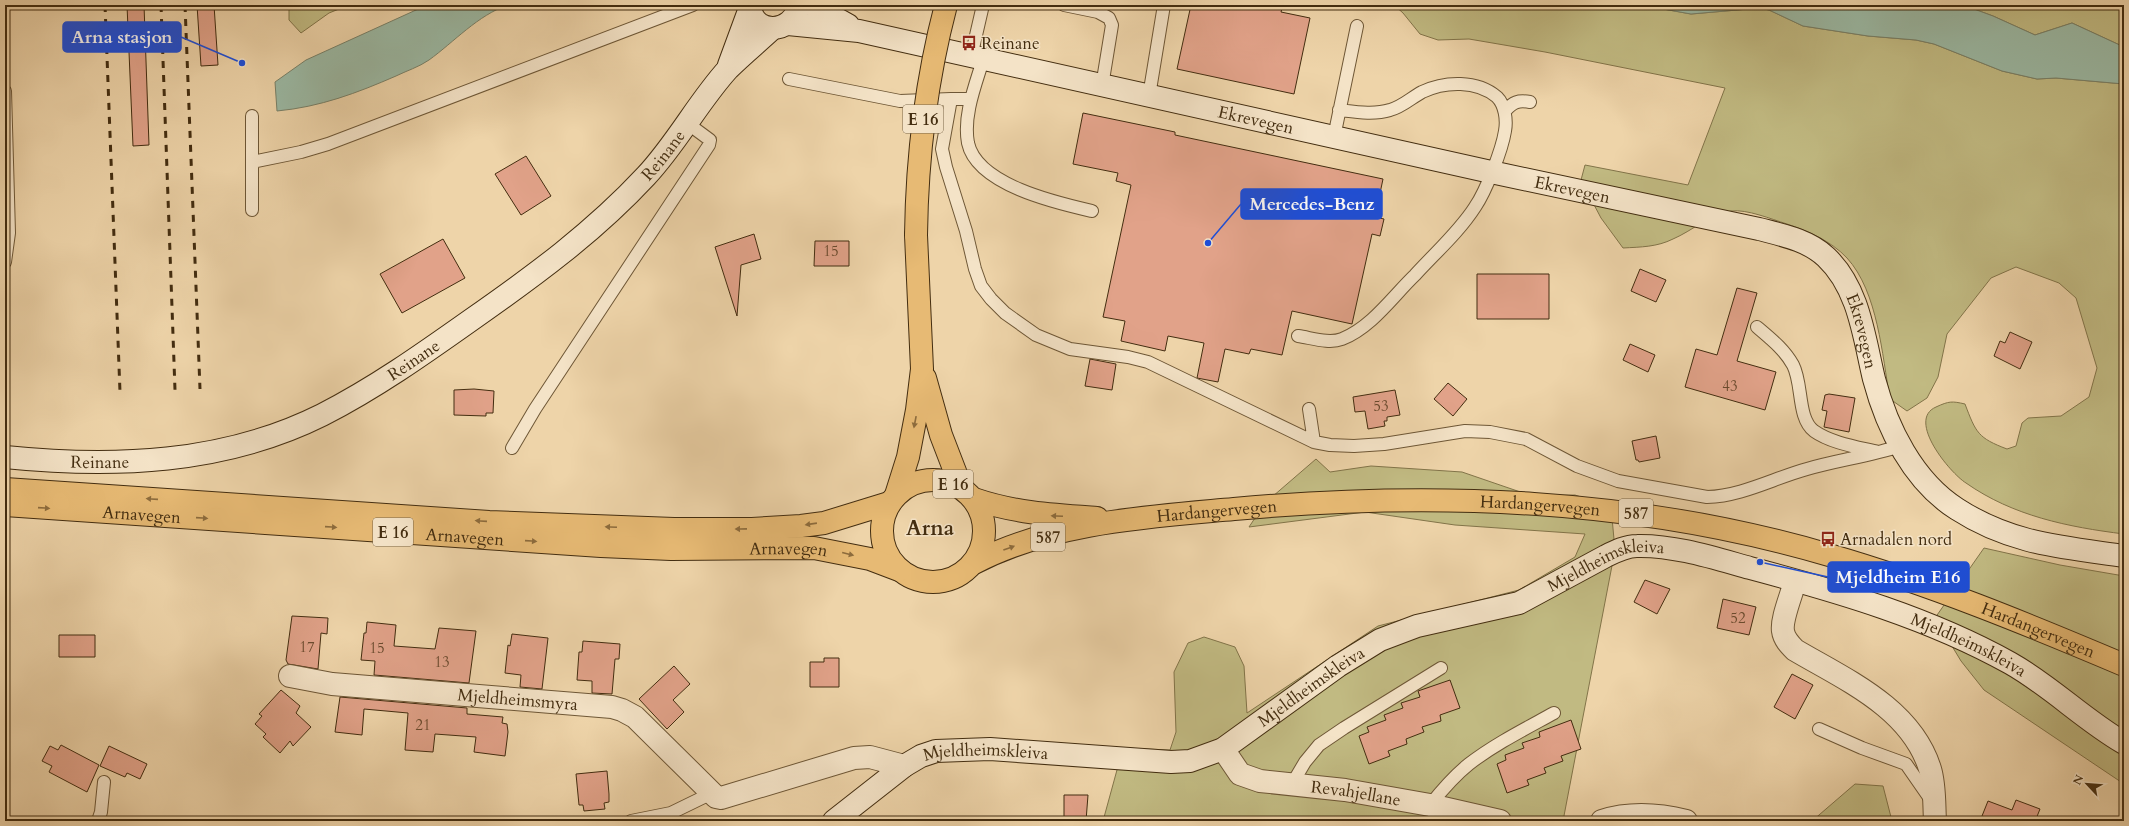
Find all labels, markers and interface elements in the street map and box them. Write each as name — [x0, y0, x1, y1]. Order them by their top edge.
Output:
callout: Arna stasjon — [63, 22, 181, 52]
text: Arna stasjon — [71, 25, 173, 50]
place label: Reinane — [981, 32, 1040, 55]
bus stop icon: Reinane — [960, 34, 978, 52]
street label: Ekrevegen — [1216, 100, 1296, 140]
road number: E 16 — [903, 105, 943, 133]
street label: Reinane — [636, 125, 691, 186]
street label: Ekrevegen — [1532, 171, 1612, 209]
callout: Mercedes-Benz — [1241, 189, 1382, 219]
text: Mercedes-Benz — [1249, 192, 1375, 217]
house number: 15 — [823, 241, 839, 261]
street label: Ekrevegen — [1840, 290, 1882, 371]
street label: Reinane — [383, 334, 445, 386]
house number: 43 — [1722, 376, 1738, 396]
house number: 53 — [1373, 396, 1389, 416]
one-way arrow — [912, 415, 918, 428]
street label: Reinane — [70, 450, 130, 474]
road number: E 16 — [933, 470, 973, 498]
street label: Hardangervegen — [1480, 490, 1602, 522]
street label: Hardangervegen — [1156, 495, 1278, 528]
one-way arrow — [146, 496, 158, 503]
road number: 587 — [1619, 499, 1653, 527]
street label: Arnavegen — [102, 501, 182, 529]
one-way arrow — [38, 504, 50, 511]
one-way arrow — [1051, 512, 1063, 519]
district label: Arna — [906, 514, 955, 543]
one-way arrow — [196, 515, 208, 522]
road number: E 16 — [373, 518, 413, 546]
one-way arrow — [475, 518, 487, 525]
one-way arrow — [805, 521, 817, 528]
street label: Arnavegen — [425, 523, 505, 551]
road number: 587 — [1031, 523, 1065, 551]
one-way arrow — [325, 524, 337, 531]
one-way arrow — [604, 524, 617, 530]
one-way arrow — [734, 526, 747, 532]
place label: Arnadalen nord — [1840, 528, 1952, 551]
bus stop icon: Arnadalen nord — [1819, 530, 1837, 548]
street label: Mjeldheimskleiva — [1543, 535, 1666, 598]
street label: Arnavegen — [749, 537, 830, 563]
one-way arrow — [525, 538, 537, 545]
one-way arrow — [1004, 544, 1016, 550]
one-way arrow — [842, 551, 854, 557]
callout: Mjeldheim E16 — [1828, 562, 1969, 592]
text: Mjeldheim E16 — [1836, 565, 1960, 590]
street label: Hardangervegen — [1978, 597, 2099, 664]
house number: 52 — [1730, 608, 1746, 628]
street label: Mjeldheimskleiva — [1907, 608, 2031, 683]
house number: 17 — [299, 637, 315, 657]
house number: 15 — [369, 638, 385, 658]
street label: Mjeldheimskleiva — [1253, 641, 1369, 732]
house number: 13 — [434, 652, 450, 672]
street label: Mjeldheimsmyra — [456, 683, 579, 716]
house number: 21 — [415, 715, 431, 735]
street label: Mjeldheimskleiva — [920, 738, 1050, 767]
north arrow — [2067, 764, 2107, 804]
text: N — [2070, 772, 2087, 787]
street label: Revahjellane — [1310, 775, 1403, 812]

